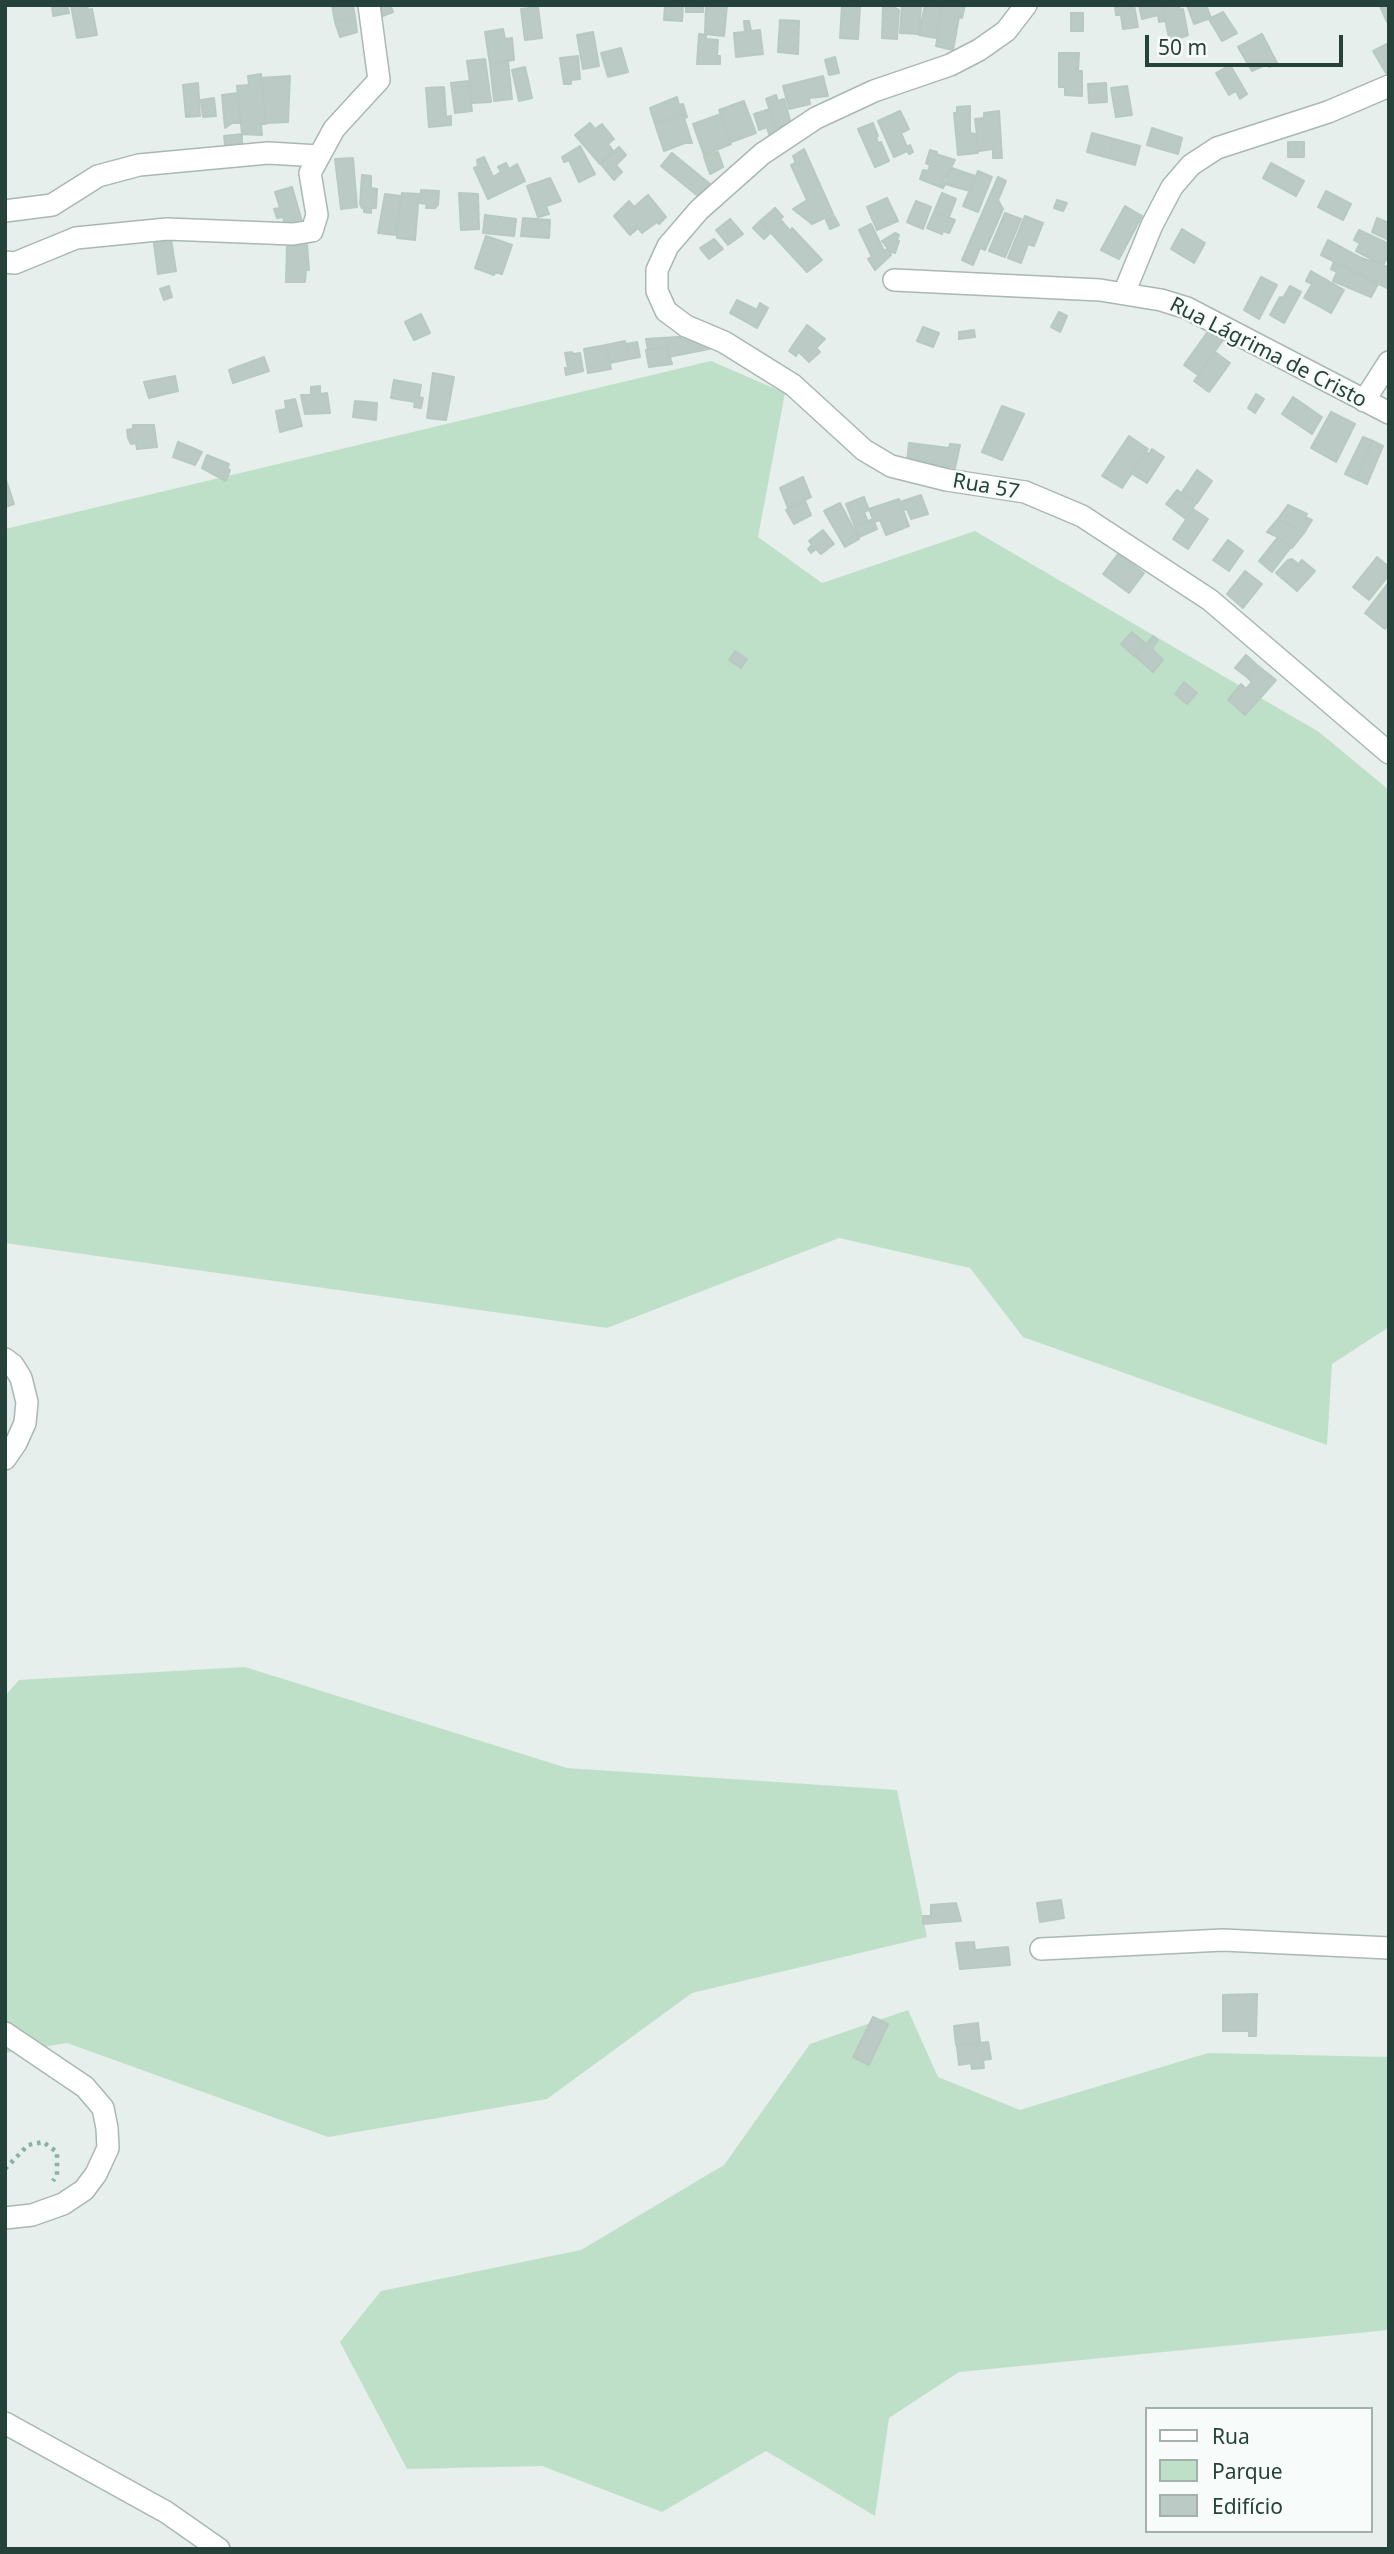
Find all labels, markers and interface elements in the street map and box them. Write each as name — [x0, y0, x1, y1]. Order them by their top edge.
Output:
scale bar — [1149, 21, 1347, 65]
text: 50 m — [1158, 33, 1207, 61]
street label: Rua Lágrima de Cristo — [1165, 292, 1371, 414]
street label: Rua 57 — [951, 469, 1021, 505]
legend — [1146, 2407, 1373, 2533]
text: Rua — [1212, 2422, 1250, 2450]
text: Parque — [1212, 2457, 1282, 2485]
text: Edifício — [1212, 2492, 1283, 2520]

